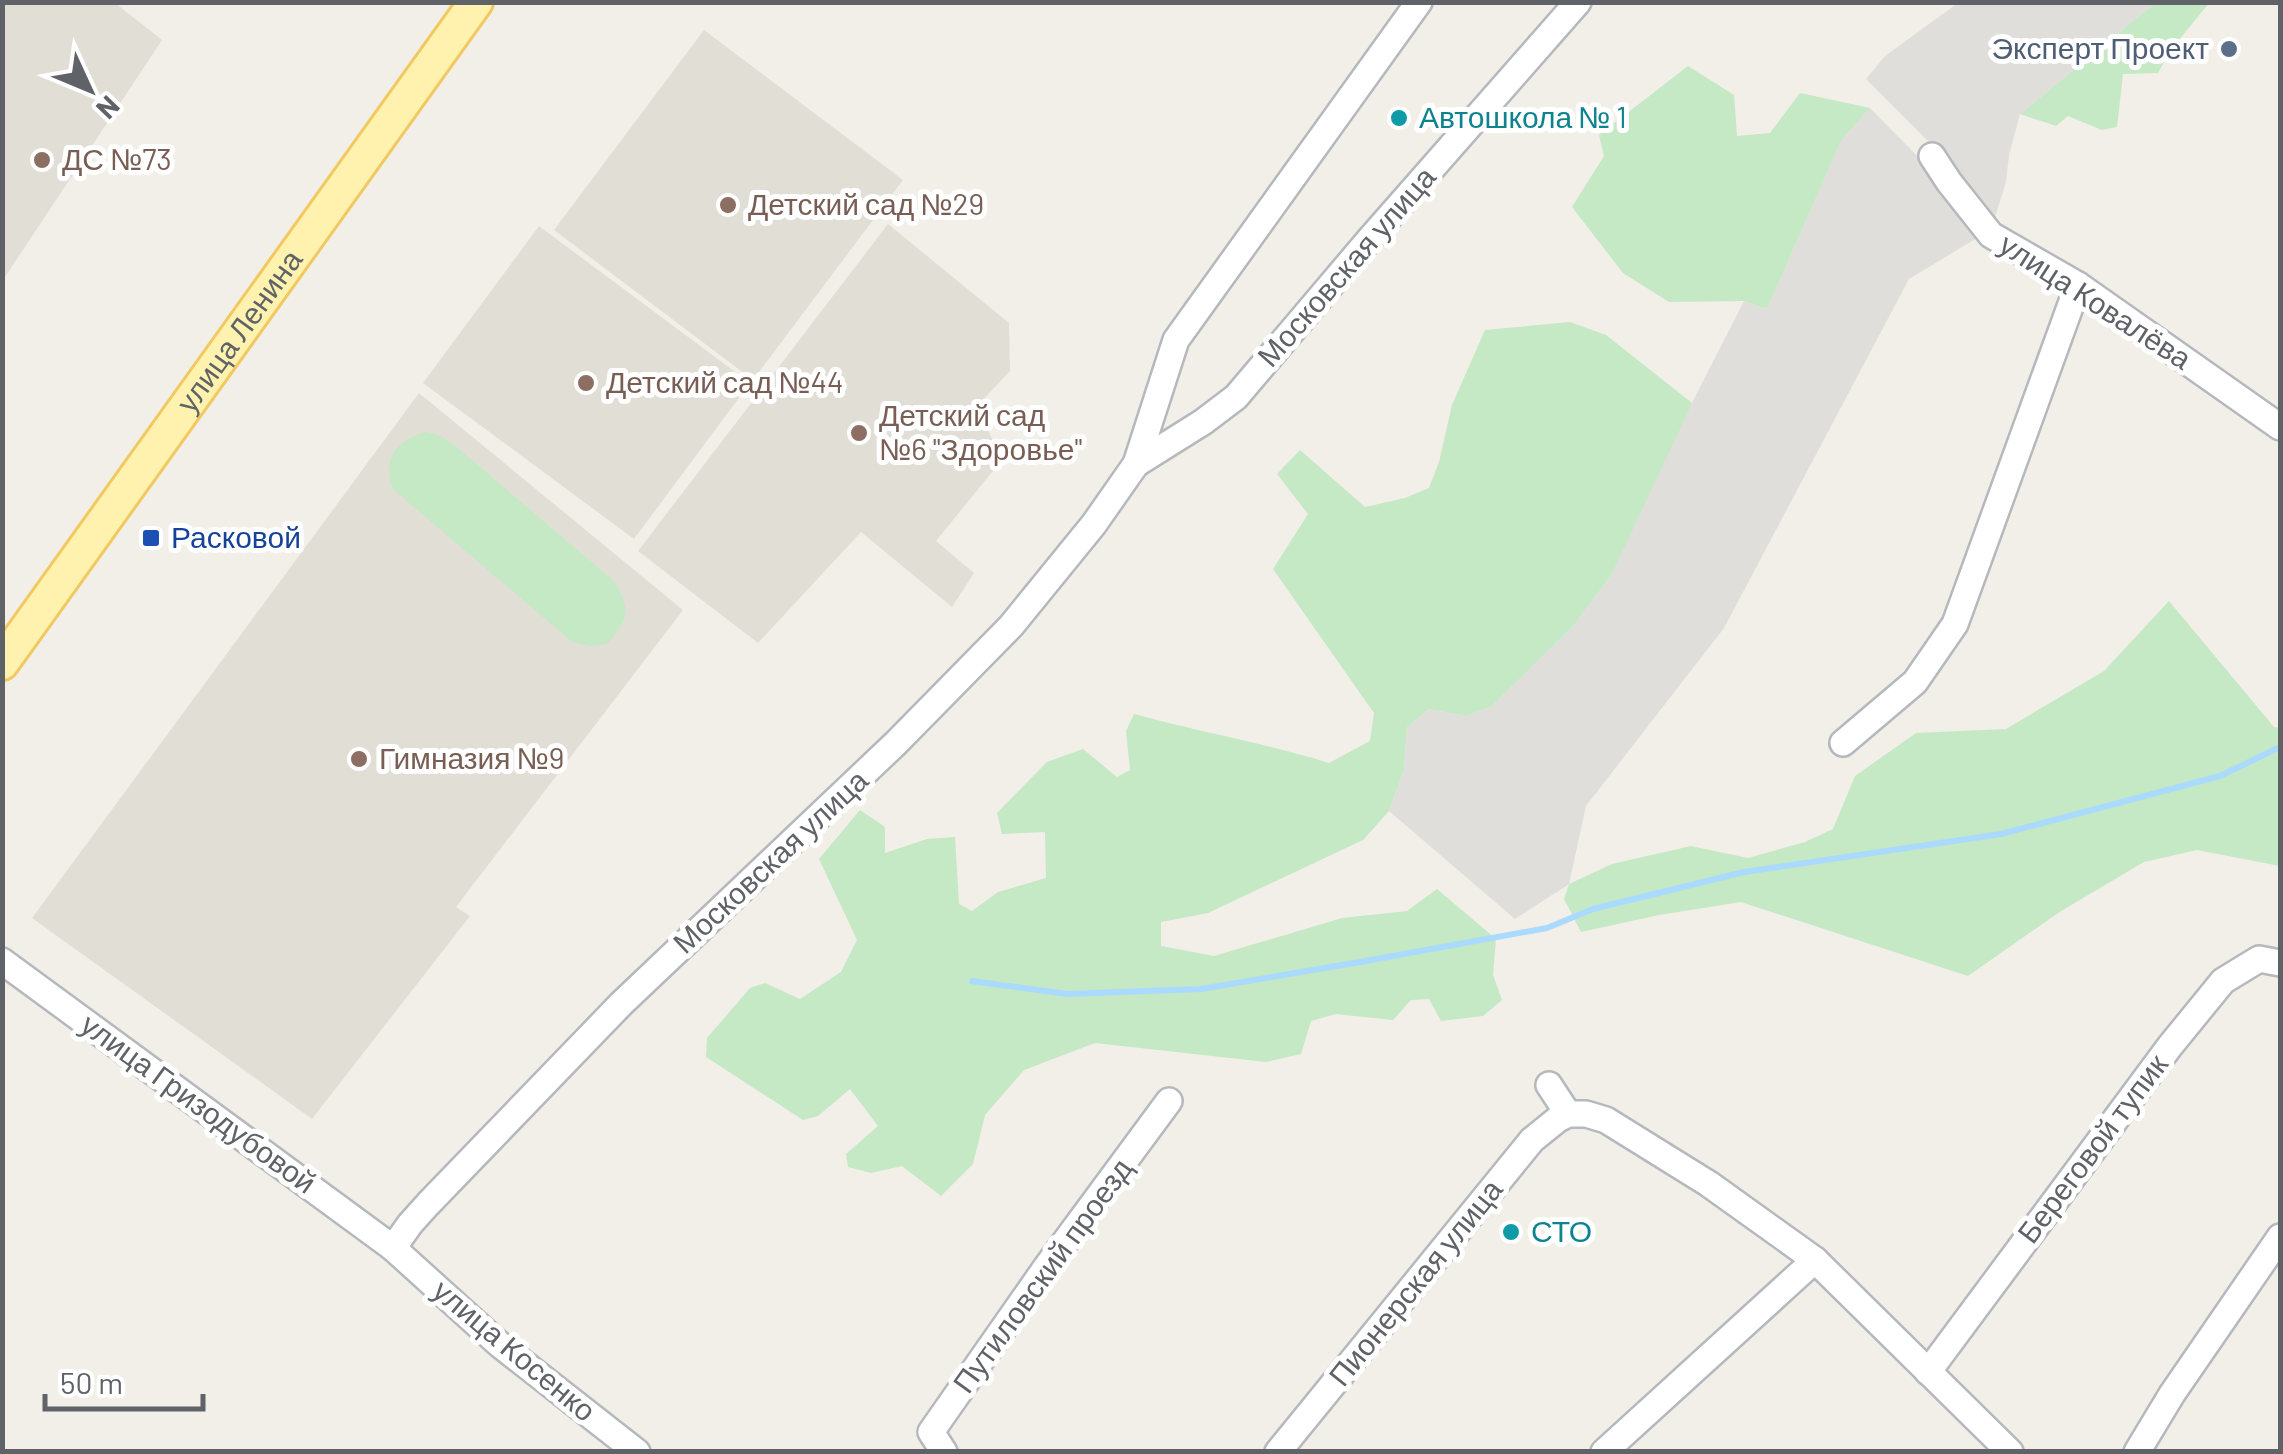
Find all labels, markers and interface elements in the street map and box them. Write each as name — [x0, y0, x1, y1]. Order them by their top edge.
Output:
place label: Эксперт Проект — [1991, 29, 2209, 65]
marker: Эксперт Проект — [2218, 38, 2240, 60]
north arrow — [40, 40, 140, 140]
text: N — [90, 90, 127, 127]
place label: Автошкола № 1 — [1419, 98, 1627, 134]
marker: Автошкола № 1 — [1388, 107, 1410, 129]
place label: ДС №73 — [62, 140, 172, 176]
marker: ДС №73 — [31, 149, 53, 171]
street label: Московская улица — [1249, 158, 1442, 373]
place label: Детский сад №29 — [748, 185, 984, 221]
marker: Детский сад №29 — [717, 194, 739, 216]
street label: улица Ковалёва — [1993, 225, 2199, 376]
street label: улица Ленина — [168, 242, 309, 419]
place label: Детский сад №44 — [606, 363, 843, 399]
marker: Детский сад №44 — [575, 372, 597, 394]
place label: Детский сад №6 "Здоровье" — [879, 396, 1082, 466]
marker: Детский сад №6 "Здоровье" — [848, 422, 870, 444]
place label: Расковой — [171, 518, 301, 554]
marker: Расковой — [140, 527, 162, 549]
place label: Гимназия №9 — [379, 739, 564, 775]
marker: Гимназия №9 — [348, 748, 370, 770]
street label: Московская улица — [665, 761, 875, 960]
street label: улица Гризодубовой — [75, 1005, 324, 1200]
street label: Береговой тупик — [2009, 1046, 2175, 1249]
street label: Путиловский проезд — [944, 1151, 1139, 1399]
street label: Пионерская улица — [1320, 1171, 1509, 1392]
place label: СТО — [1531, 1212, 1592, 1248]
marker: СТО — [1500, 1221, 1522, 1243]
street label: улица Косенко — [427, 1271, 604, 1428]
scale bar — [45, 1349, 202, 1411]
text: 50 m — [60, 1364, 123, 1400]

